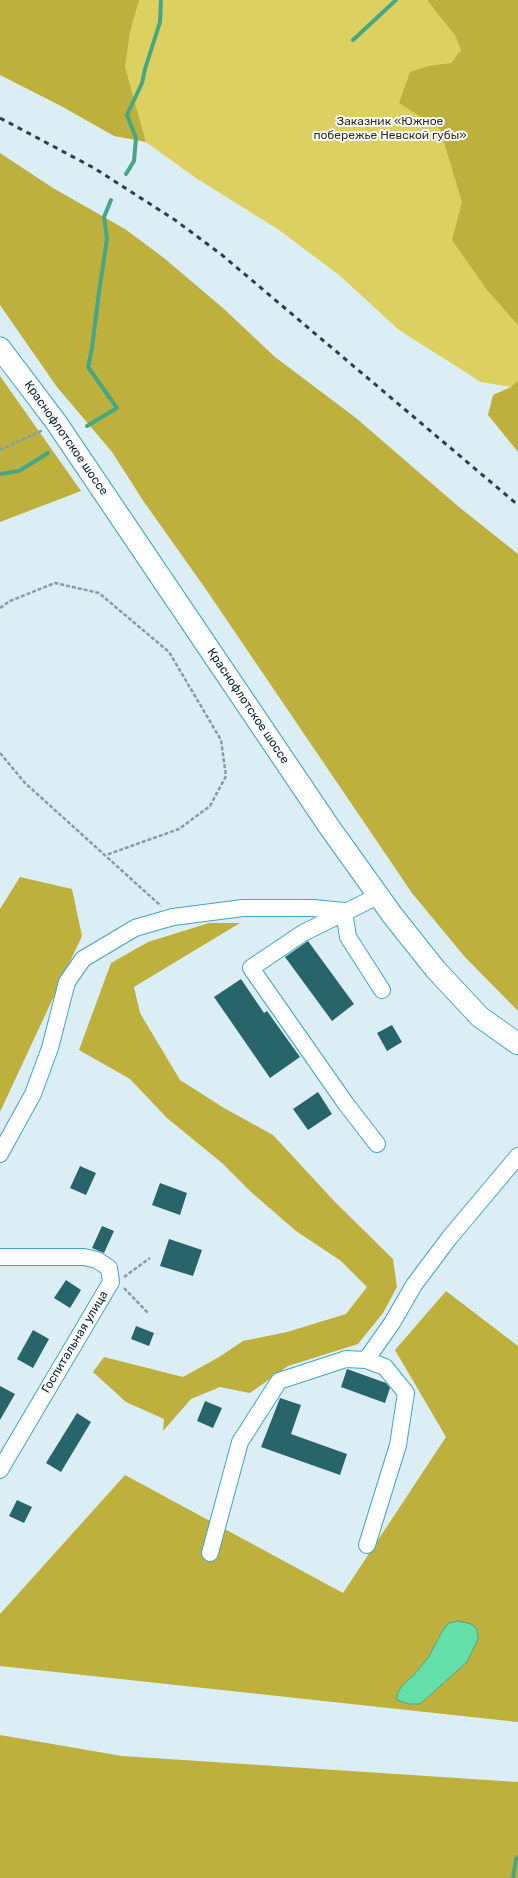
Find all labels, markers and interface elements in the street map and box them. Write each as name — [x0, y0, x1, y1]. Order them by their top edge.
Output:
park label: Заказник «Южное побережье Невской губы» — [313, 115, 467, 143]
street label: Краснофлотское шоссе — [21, 378, 111, 498]
street label: Краснофлотское шоссе — [204, 645, 292, 767]
street label: Госпитальная улица — [39, 1288, 111, 1396]

